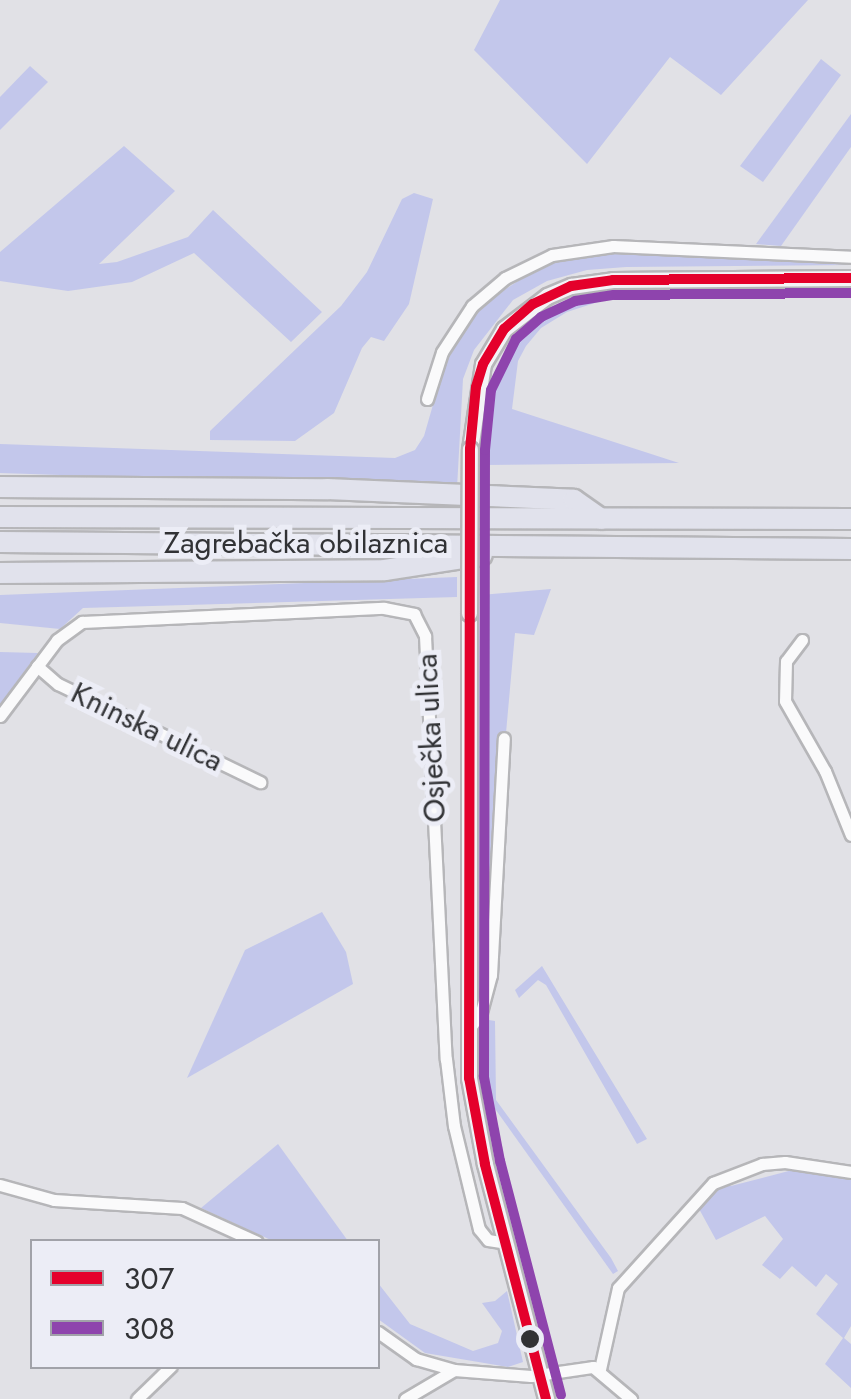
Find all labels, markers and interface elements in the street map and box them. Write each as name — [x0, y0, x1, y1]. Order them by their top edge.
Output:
street label: Zagrebačka obilaznica — [164, 525, 448, 561]
street label: Osječka ulica — [409, 653, 453, 823]
street label: Kninska ulica — [65, 675, 229, 779]
legend — [30, 1239, 380, 1369]
text: 307 — [124, 1257, 174, 1300]
text: 308 — [124, 1307, 175, 1350]
unlabelled marker — [520, 1329, 540, 1349]

